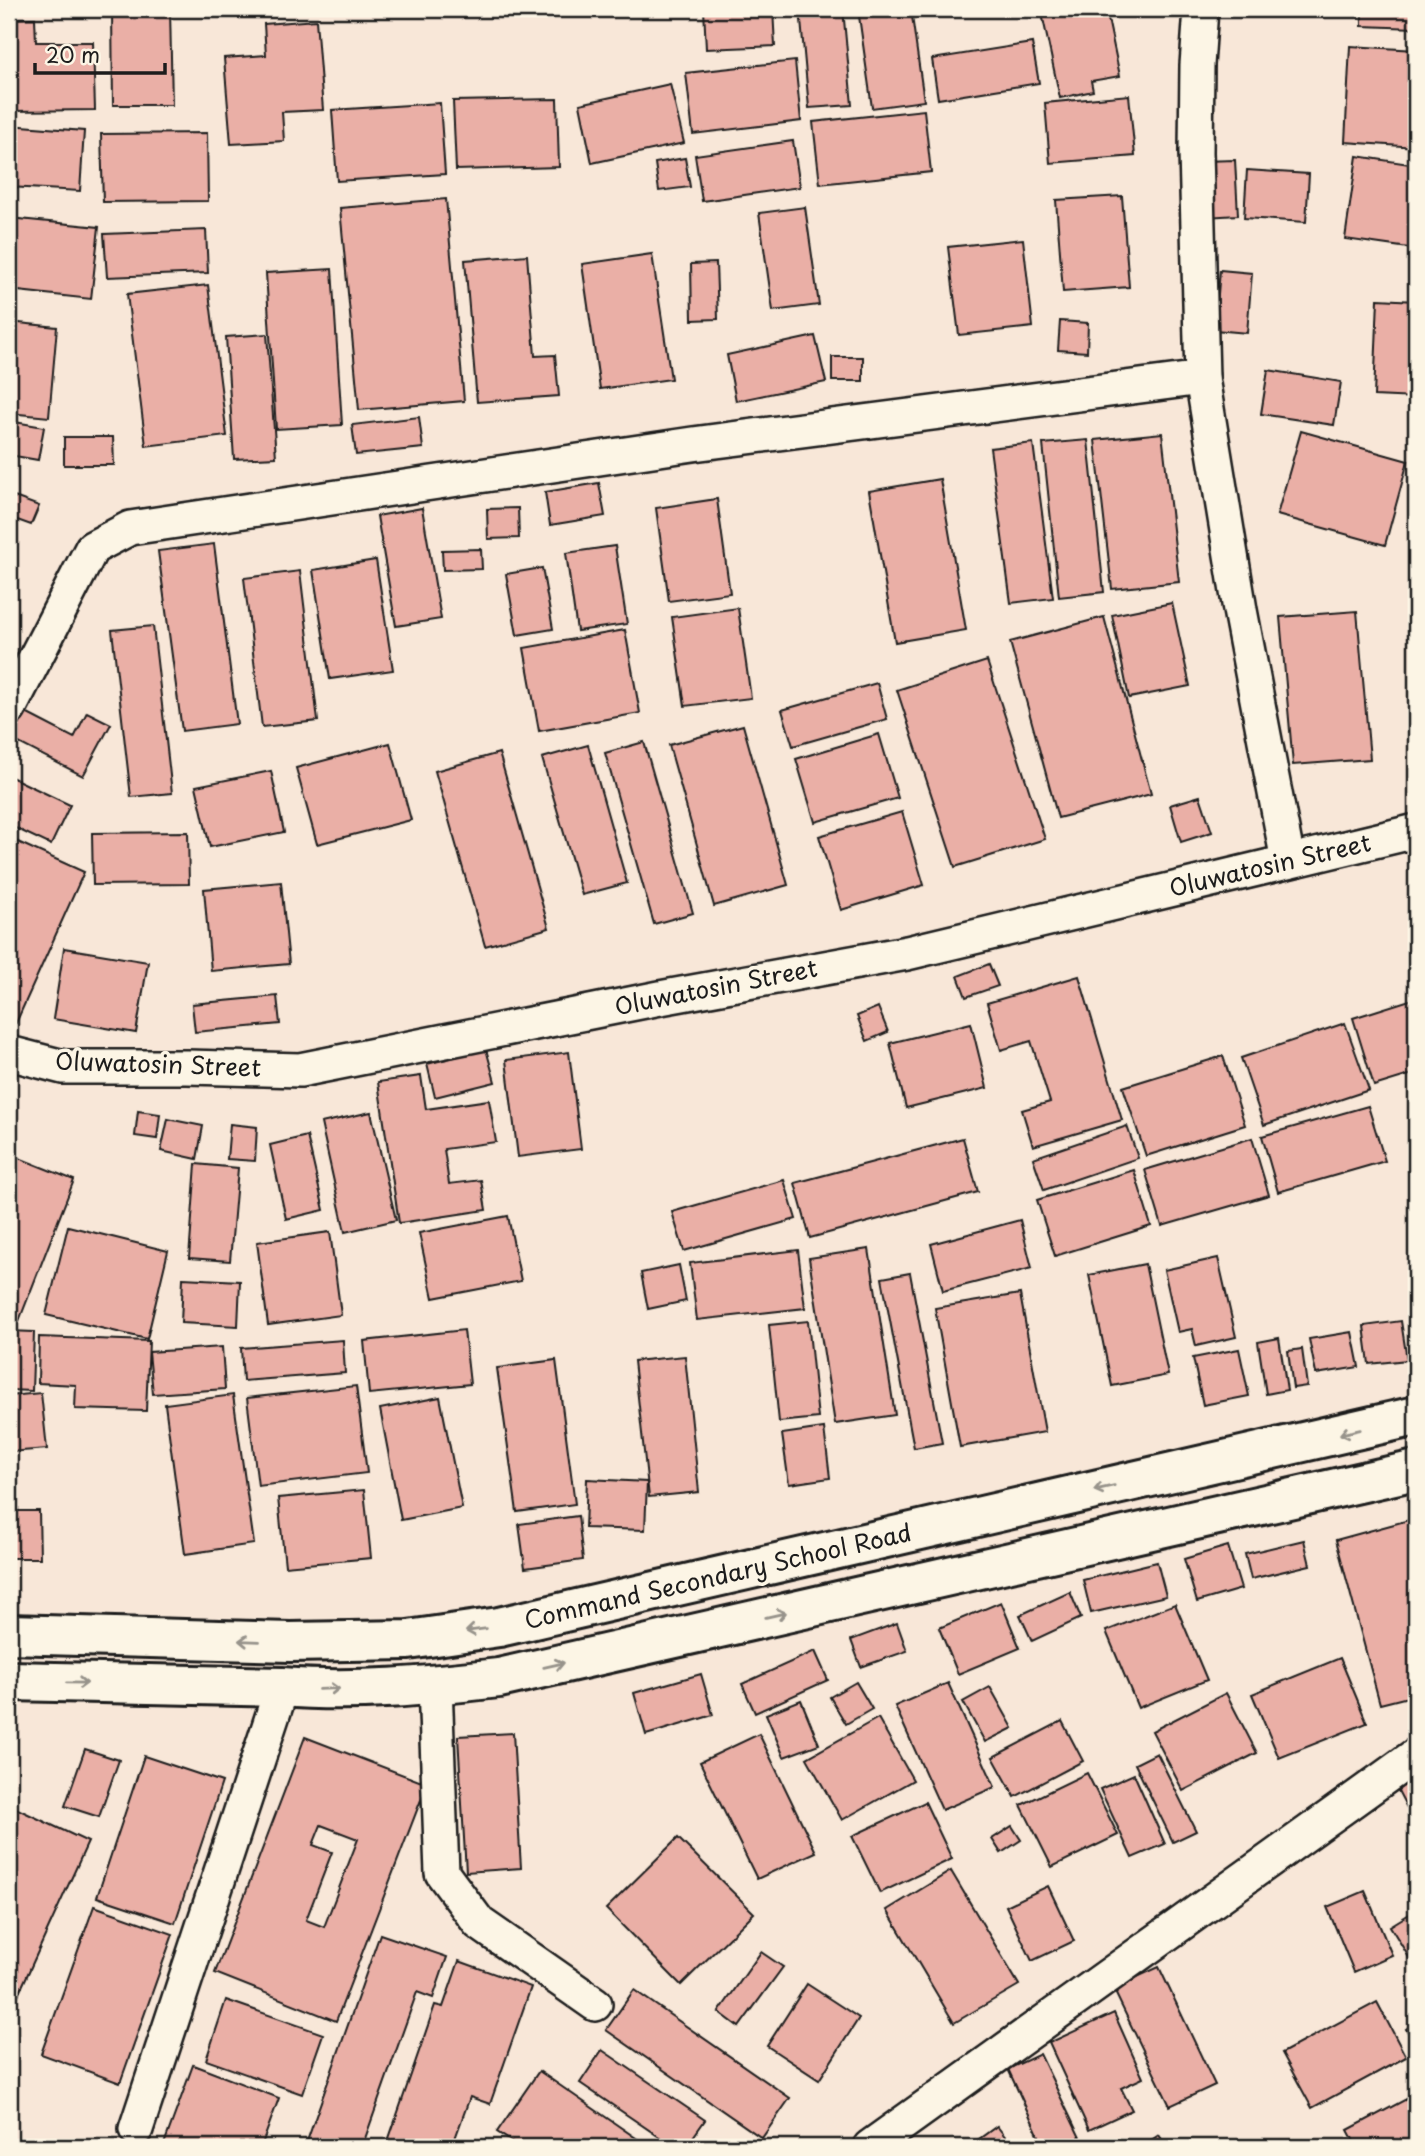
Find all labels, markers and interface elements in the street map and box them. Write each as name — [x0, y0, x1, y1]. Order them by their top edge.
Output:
scale bar — [35, 32, 164, 76]
text: 20 m — [46, 38, 100, 70]
street label: Oluwatosin Street — [1165, 823, 1374, 905]
street label: Oluwatosin Street — [611, 949, 820, 1023]
street label: Oluwatosin Street — [54, 1041, 262, 1085]
one-way arrow — [1339, 1425, 1362, 1439]
one-way arrow — [1093, 1482, 1116, 1496]
street label: Command Secondary School Road — [520, 1513, 915, 1637]
one-way arrow — [764, 1608, 787, 1621]
one-way arrow — [465, 1624, 488, 1637]
one-way arrow — [238, 1635, 261, 1648]
one-way arrow — [542, 1658, 565, 1672]
one-way arrow — [65, 1676, 88, 1689]
one-way arrow — [317, 1683, 340, 1696]

